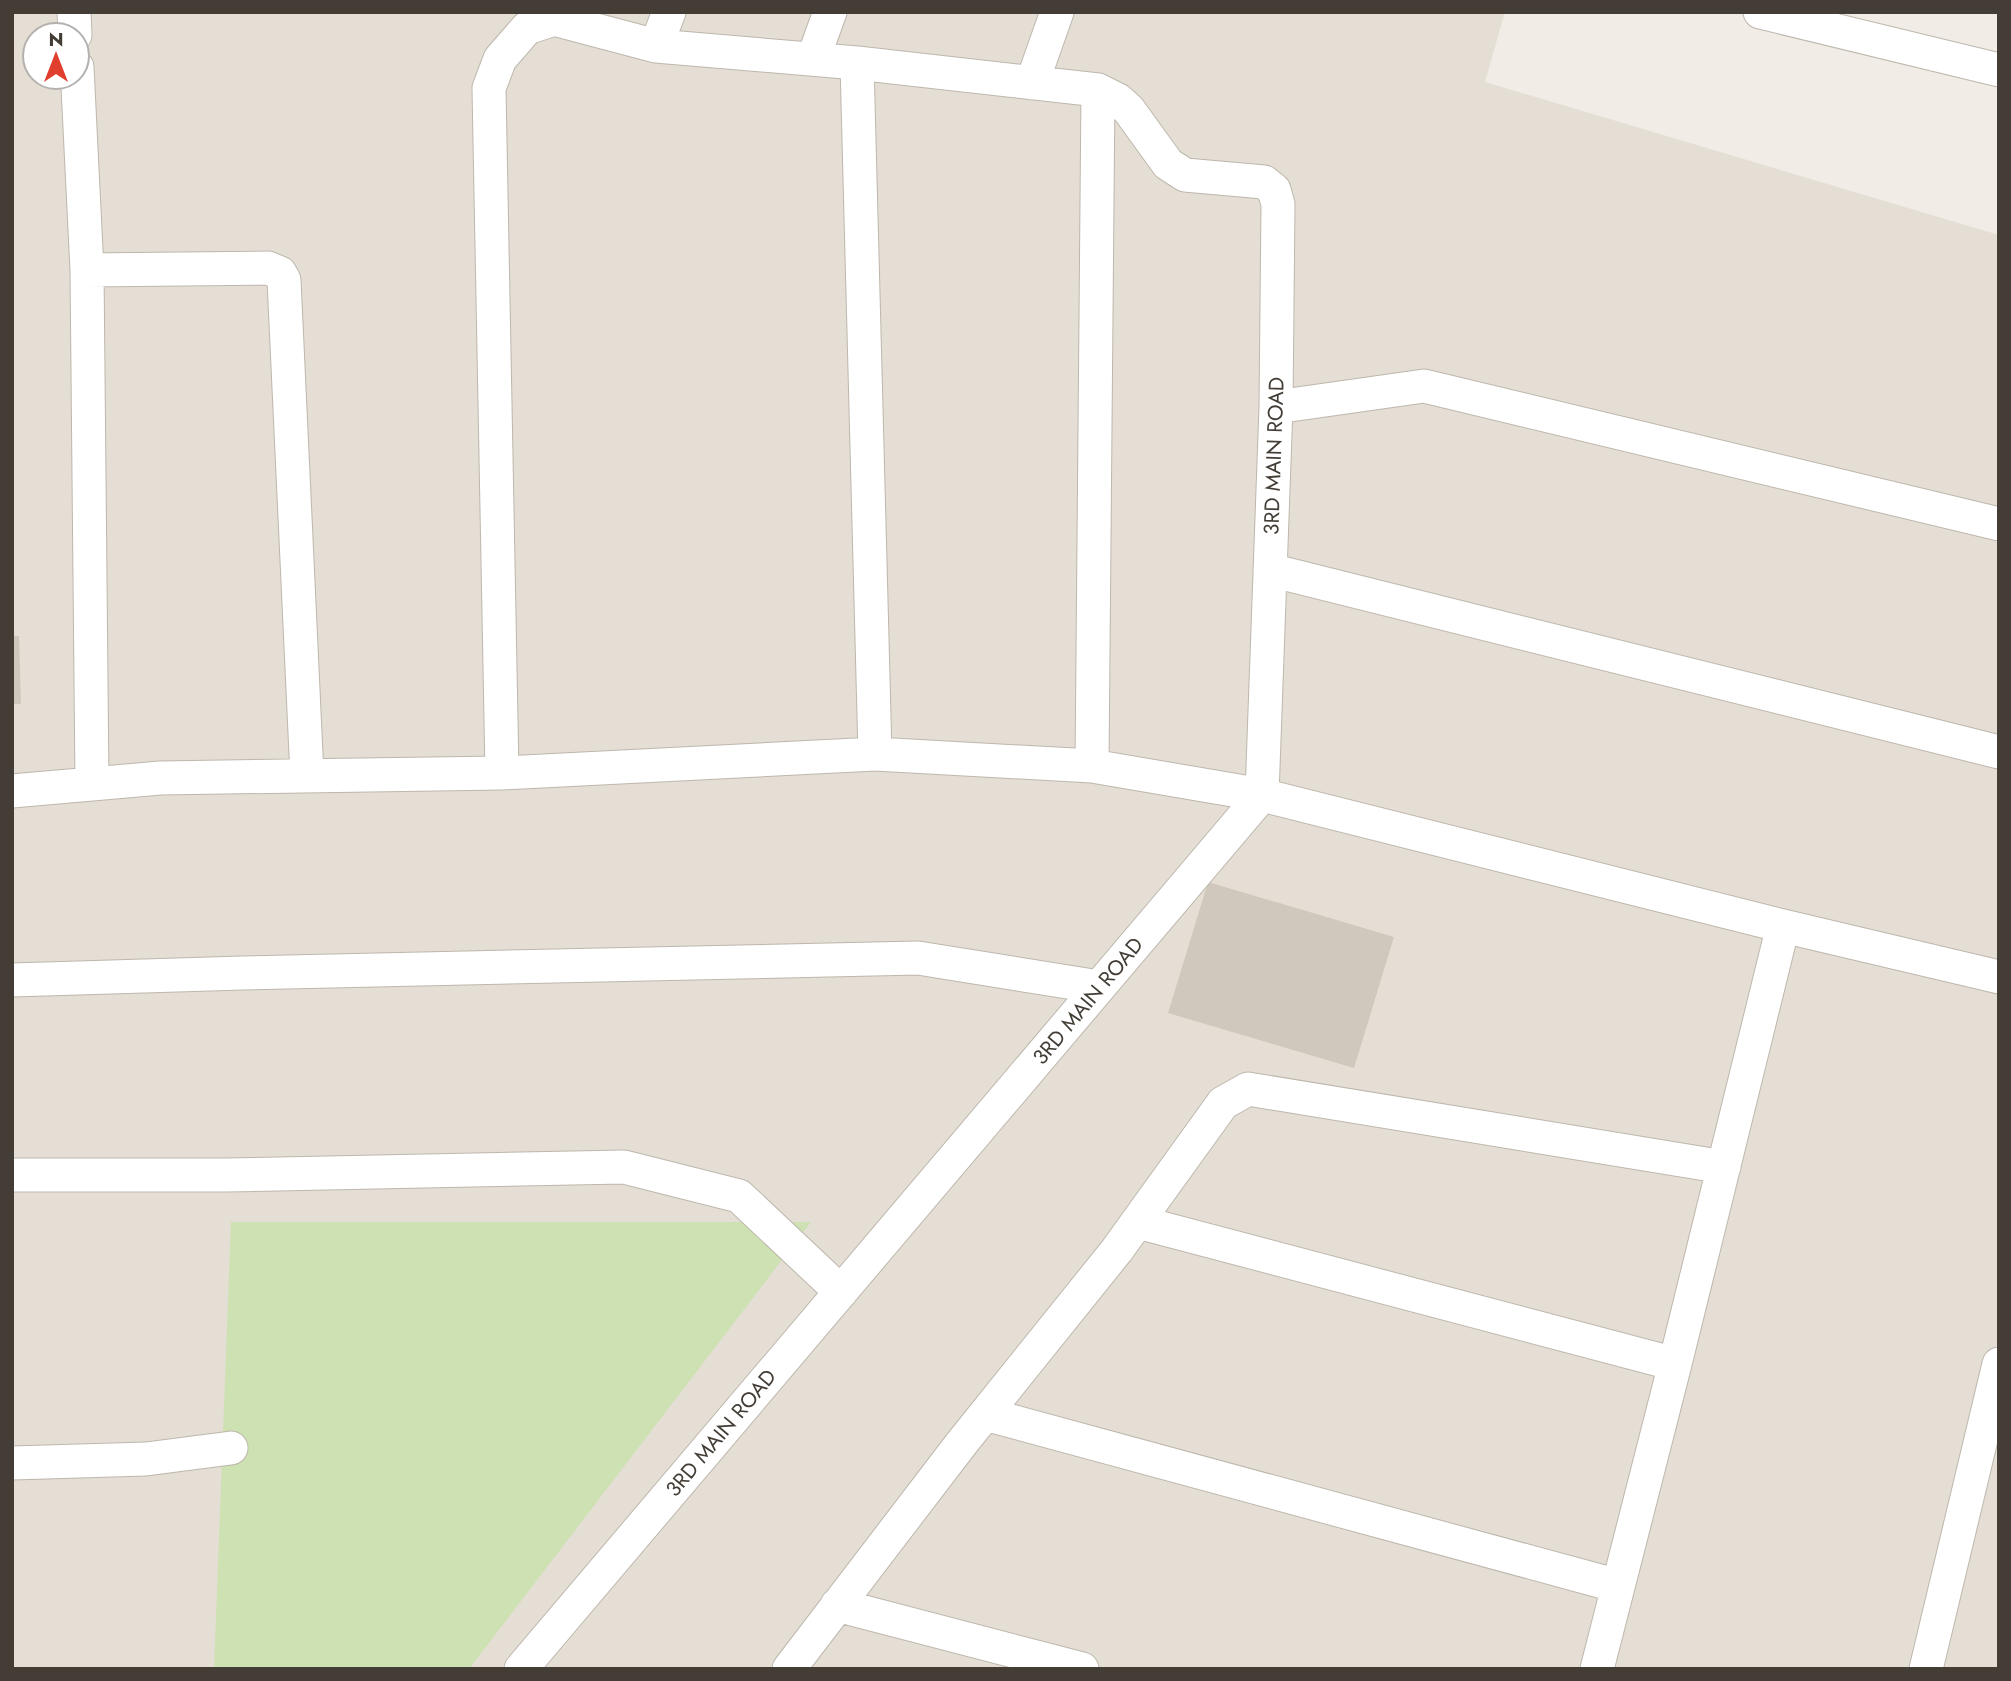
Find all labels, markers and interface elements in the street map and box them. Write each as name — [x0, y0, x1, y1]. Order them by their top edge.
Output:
north arrow — [21, 21, 91, 91]
text: N — [48, 26, 64, 53]
street label: 3RD MAIN ROAD — [1256, 376, 1292, 536]
street label: 3RD MAIN ROAD — [1026, 931, 1150, 1071]
street label: 3RD MAIN ROAD — [659, 1363, 783, 1503]

